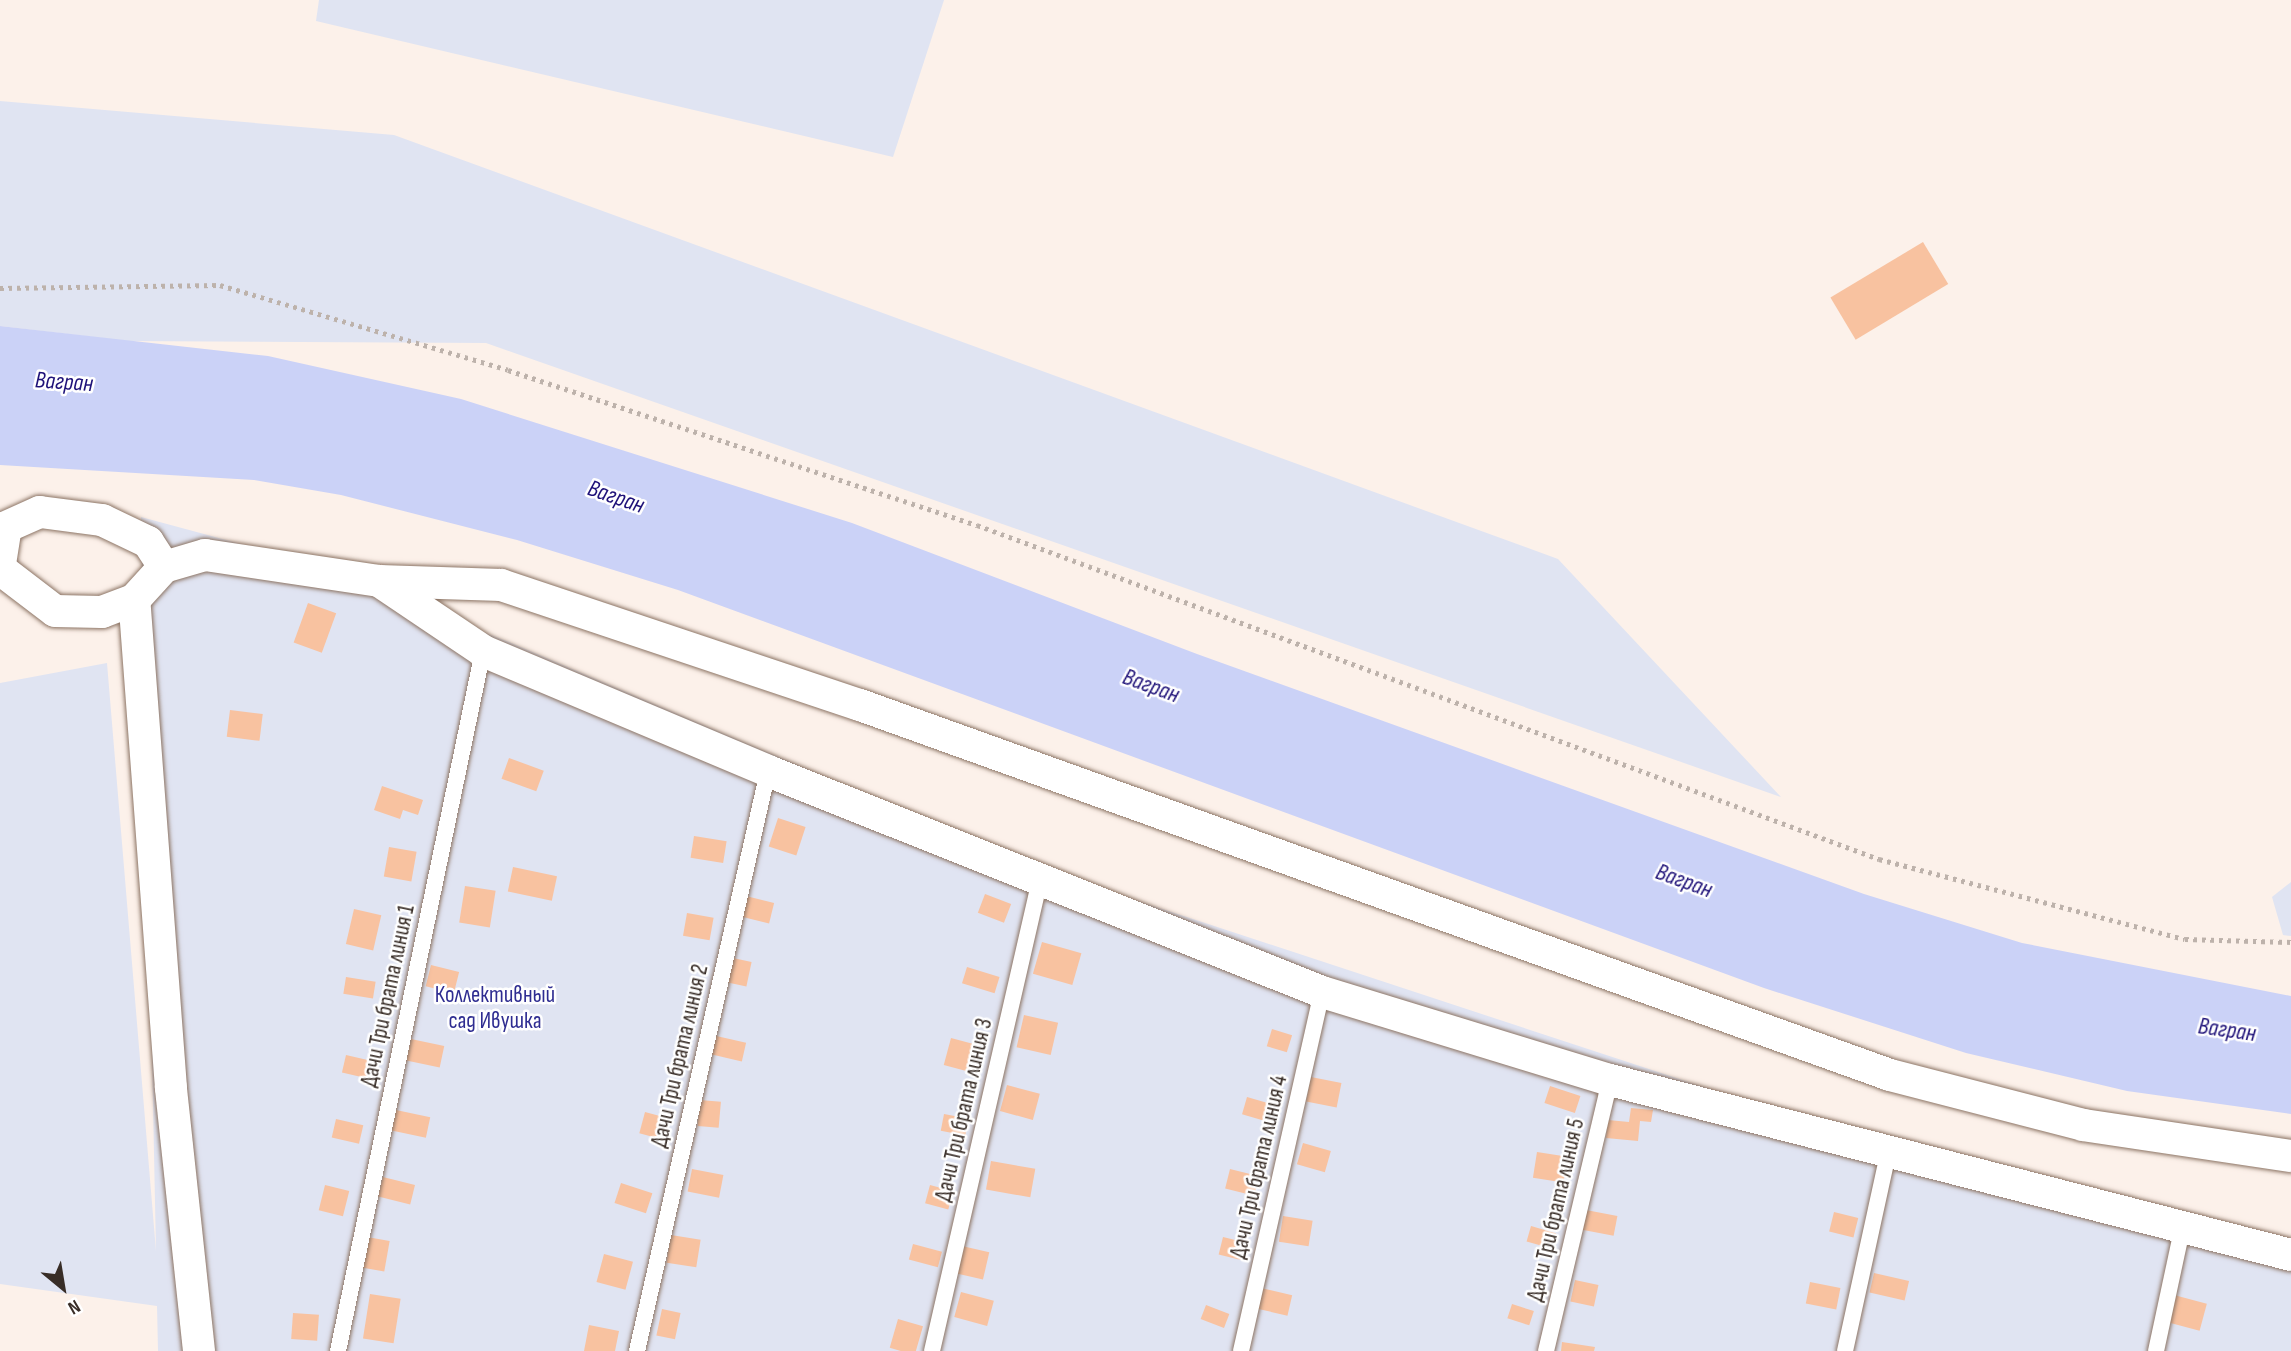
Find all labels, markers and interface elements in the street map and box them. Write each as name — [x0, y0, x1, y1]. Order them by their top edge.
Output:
water label: Вагран — [34, 366, 94, 398]
water label: Вагран — [584, 474, 648, 520]
water label: Вагран — [1119, 663, 1183, 709]
water label: Вагран — [1652, 858, 1716, 904]
street label: Дачи Три брата линия 1 — [355, 902, 421, 1090]
street label: Дачи Три брата линия 2 — [646, 962, 714, 1150]
park label: Коллективный сад Ивушка — [435, 981, 555, 1035]
water label: Вагран — [2196, 1012, 2258, 1048]
street label: Дачи Три брата линия 3 — [930, 1016, 998, 1204]
street label: Дачи Три брата линия 4 — [1225, 1073, 1293, 1261]
street label: Дачи Три брата линия 5 — [1522, 1116, 1590, 1304]
north arrow — [28, 1253, 98, 1323]
text: N — [64, 1294, 84, 1319]

